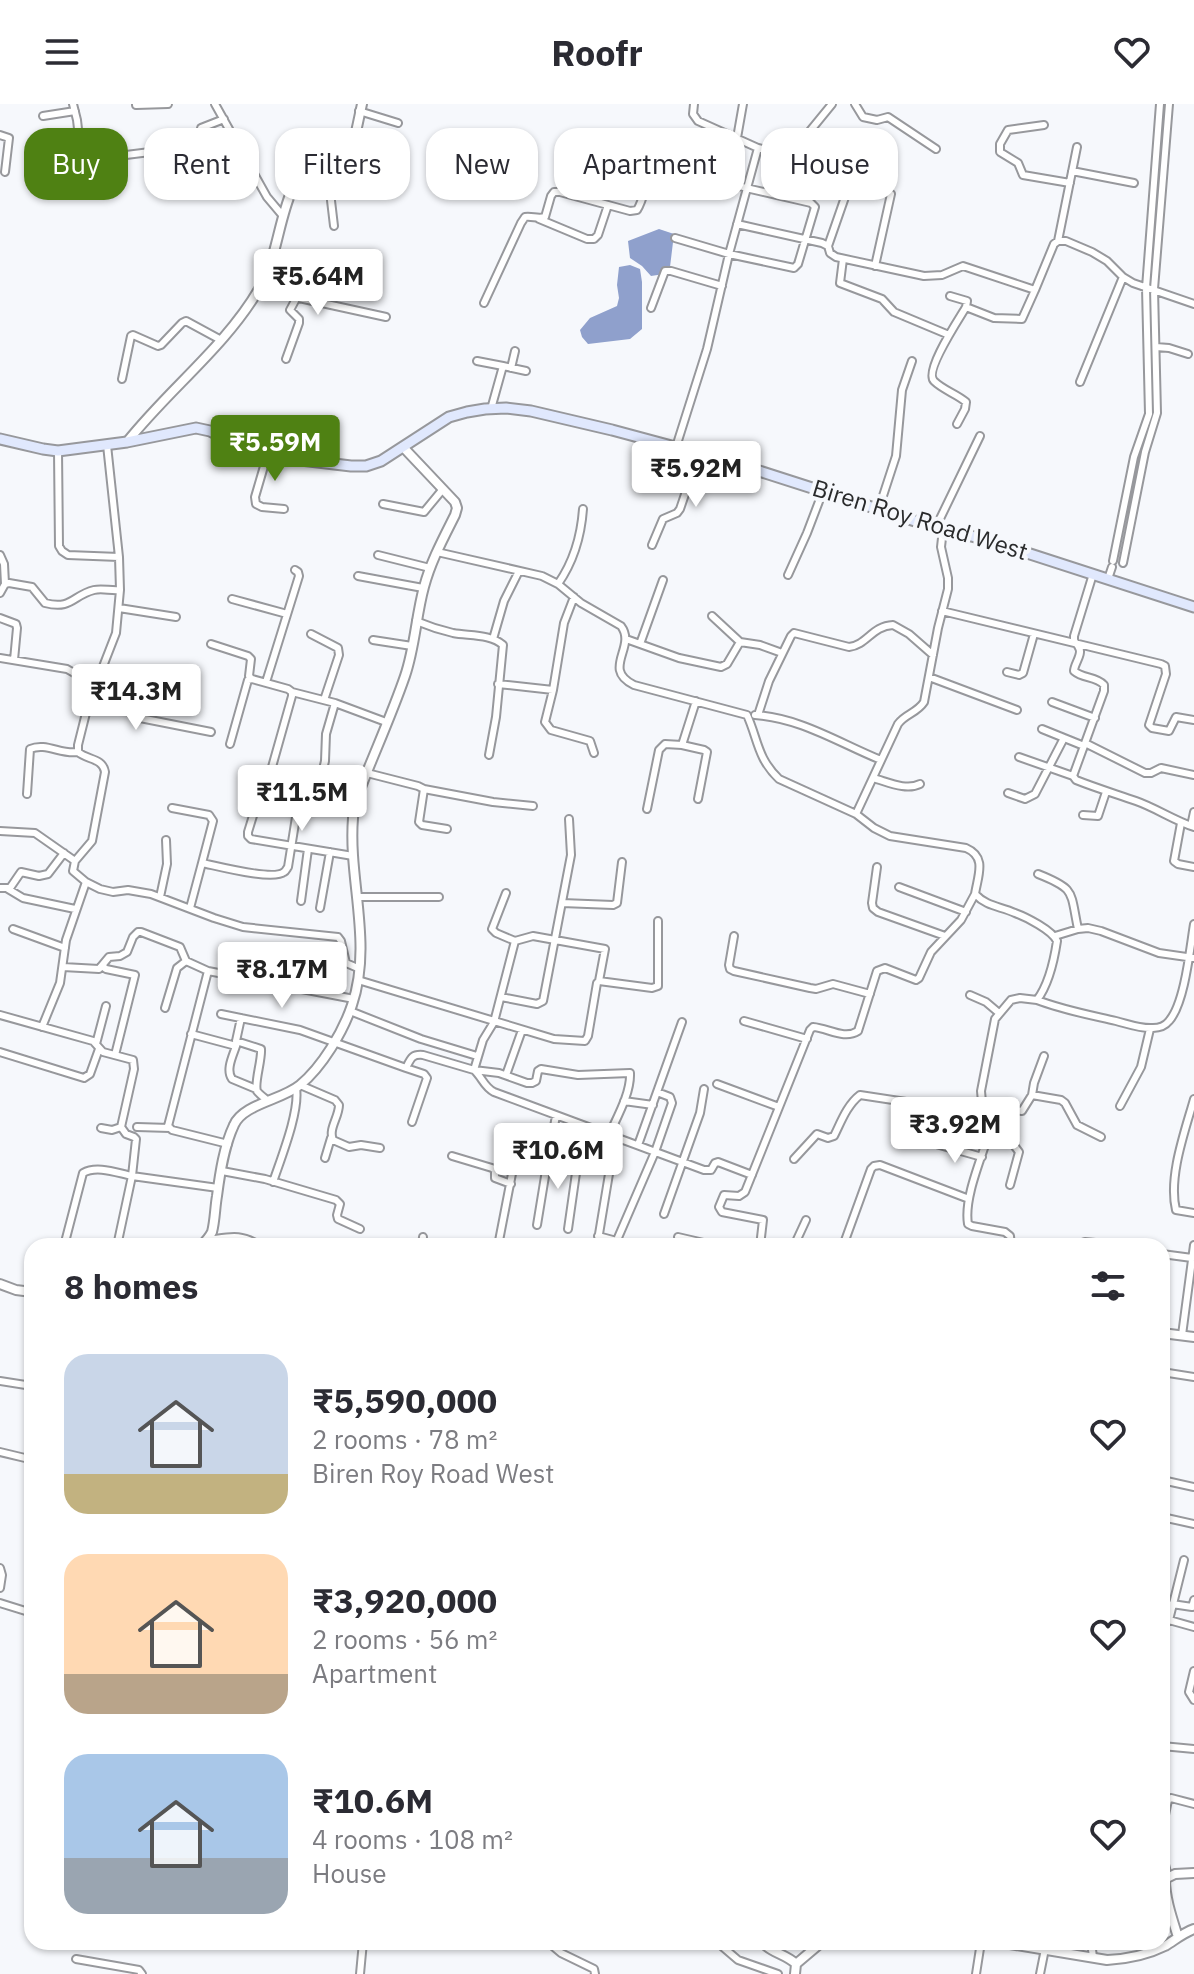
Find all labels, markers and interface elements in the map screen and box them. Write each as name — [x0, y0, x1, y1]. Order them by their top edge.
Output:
text: Roofr — [551, 29, 643, 76]
icon: menu — [40, 30, 84, 74]
icon: heart — [1110, 30, 1154, 74]
chip: Buy — [24, 128, 128, 200]
chip: Rent — [144, 128, 259, 200]
chip: Filters — [275, 128, 410, 200]
chip: New — [426, 128, 538, 200]
chip: Apartment — [554, 128, 745, 200]
chip: House — [761, 128, 898, 200]
pin: ₹5.64M — [253, 249, 383, 317]
text: ₹5.64M — [272, 258, 364, 292]
pin: ₹5.59M — [210, 415, 340, 483]
text: ₹5.59M — [229, 424, 321, 458]
pin: ₹5.92M — [631, 441, 761, 509]
text: ₹5.92M — [650, 450, 742, 484]
street label: Biren Roy Road West — [809, 471, 1032, 567]
pin: ₹14.3M — [71, 664, 201, 732]
text: ₹14.3M — [90, 673, 182, 707]
pin: ₹11.5M — [237, 765, 367, 833]
text: ₹11.5M — [256, 774, 348, 808]
pin: ₹8.17M — [217, 942, 347, 1010]
text: ₹8.17M — [236, 951, 328, 985]
pin: ₹3.92M — [890, 1097, 1020, 1165]
text: ₹3.92M — [909, 1106, 1001, 1140]
pin: ₹10.6M — [493, 1123, 623, 1191]
text: ₹10.6M — [512, 1132, 604, 1166]
text: 8 homes — [64, 1264, 199, 1308]
icon: filters — [1086, 1264, 1130, 1308]
text: ₹5,590,000 — [312, 1378, 497, 1422]
icon: home — [128, 1386, 224, 1482]
icon: heart — [1086, 1412, 1130, 1456]
text: 2 rooms · 78 m² — [312, 1422, 497, 1456]
text: Biren Roy Road West — [312, 1456, 554, 1490]
text: ₹3,920,000 — [312, 1578, 497, 1622]
icon: home — [128, 1586, 224, 1682]
icon: heart — [1086, 1612, 1130, 1656]
text: 2 rooms · 56 m² — [312, 1622, 497, 1656]
text: Apartment — [312, 1656, 437, 1690]
text: ₹10.6M — [312, 1778, 433, 1822]
icon: home — [128, 1786, 224, 1882]
icon: heart — [1086, 1812, 1130, 1856]
text: 4 rooms · 108 m² — [312, 1822, 513, 1856]
text: House — [312, 1856, 387, 1890]

